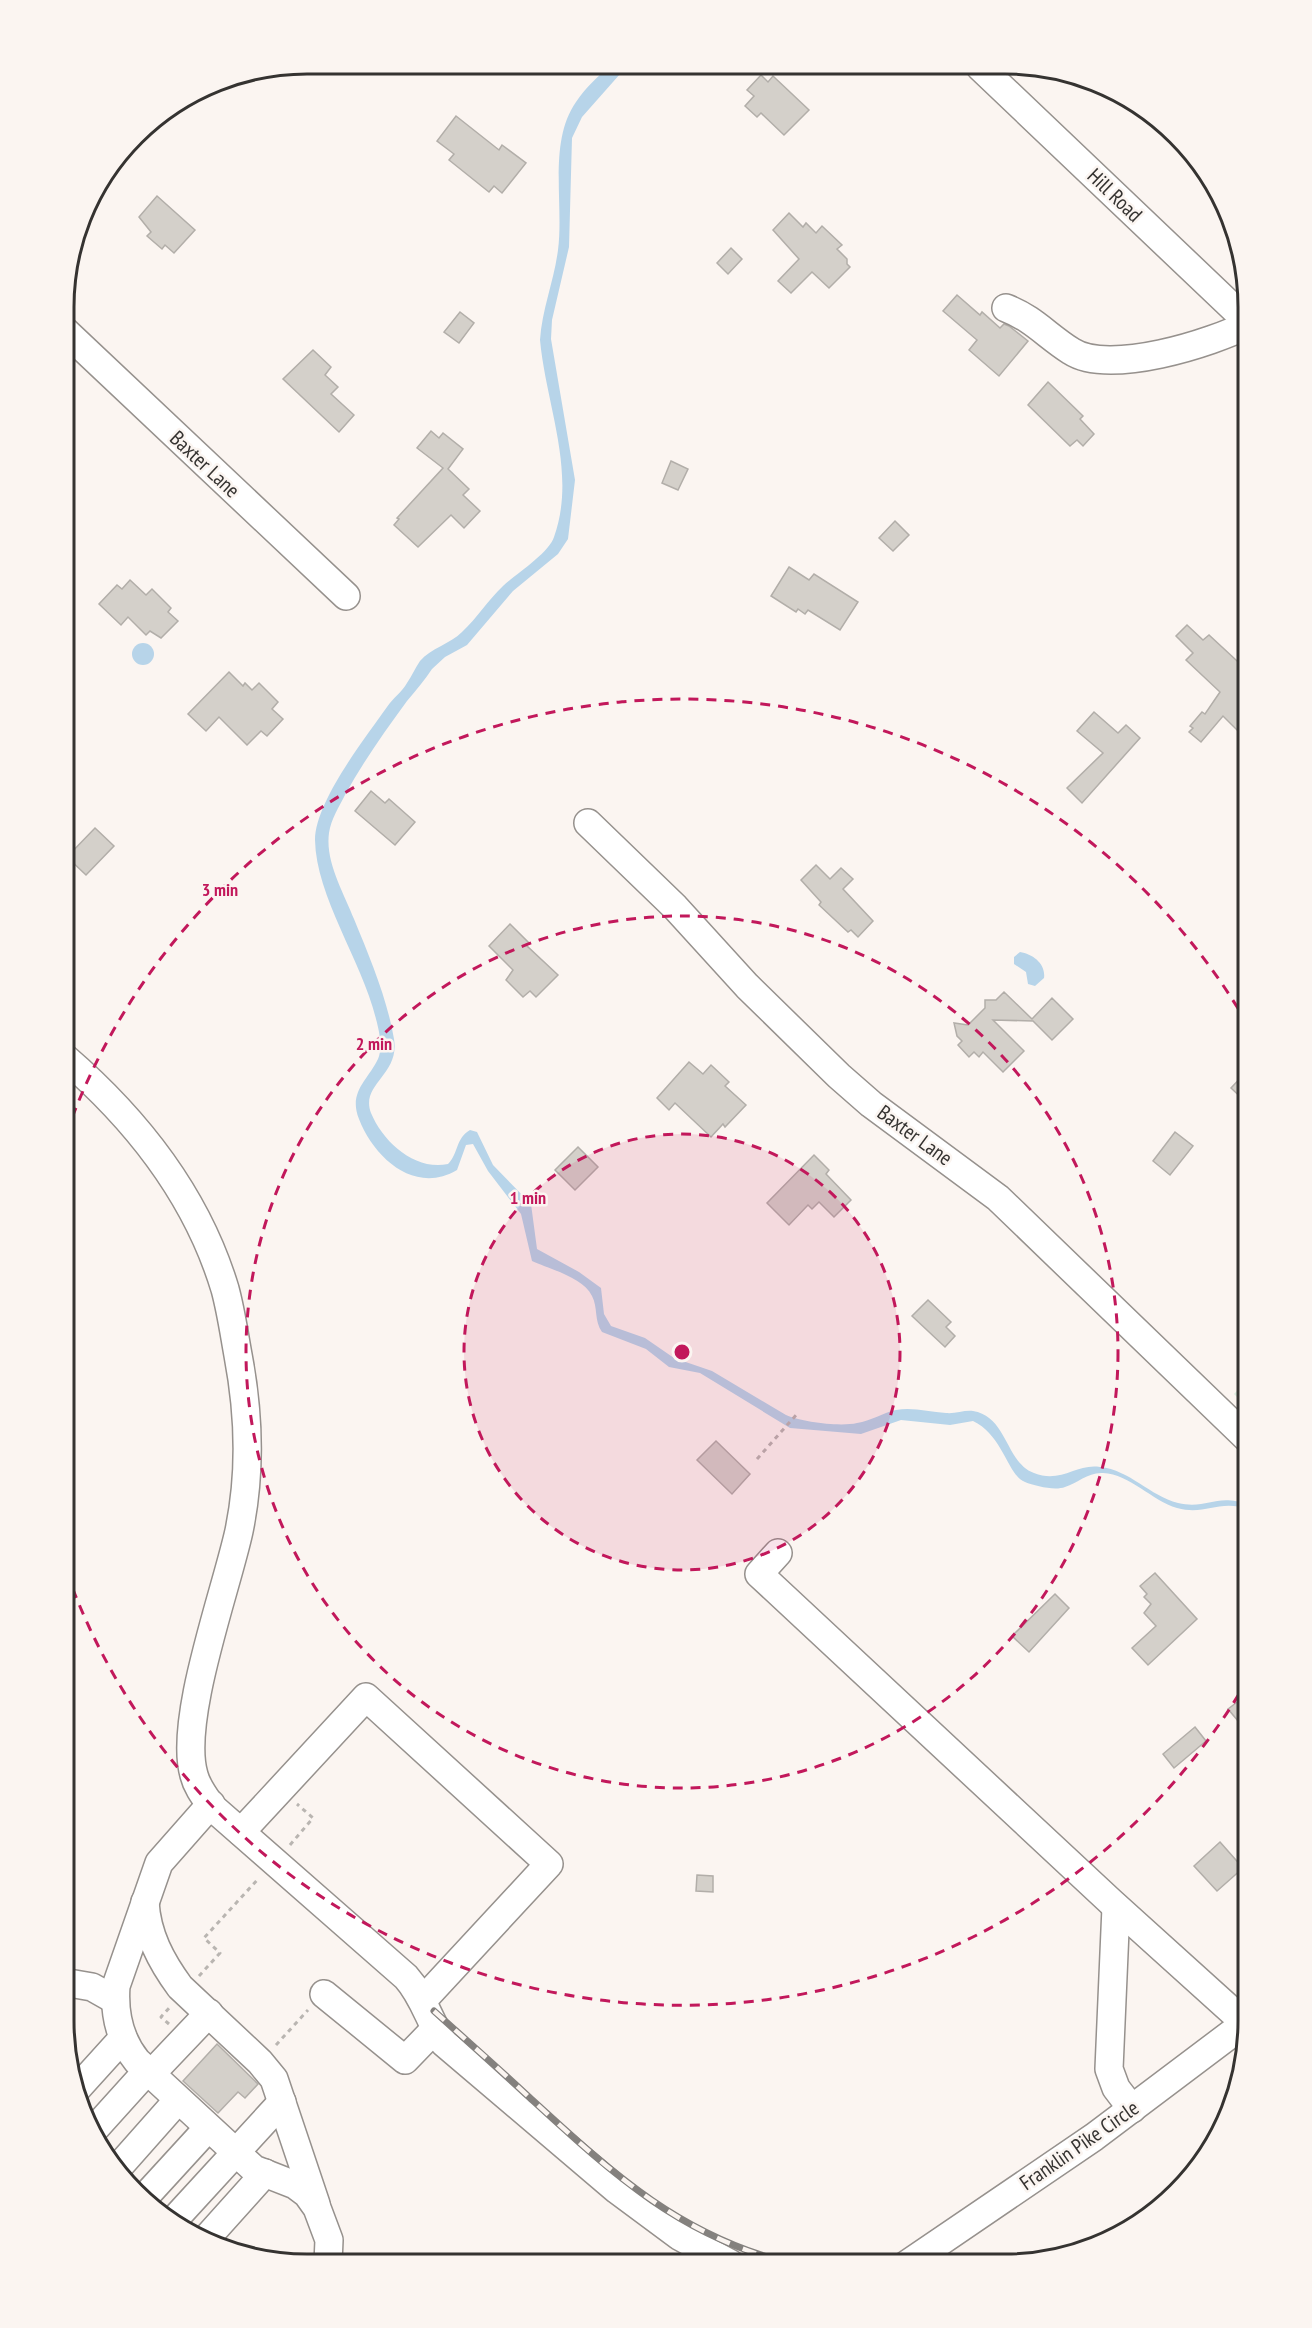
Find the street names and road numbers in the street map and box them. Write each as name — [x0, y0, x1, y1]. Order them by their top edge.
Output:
street label: Hill Road — [1082, 162, 1148, 228]
street label: Baxter Lane — [164, 425, 246, 503]
street label: Baxter Lane — [872, 1099, 958, 1171]
street label: Franklin Pike Circle — [1014, 2094, 1144, 2196]

